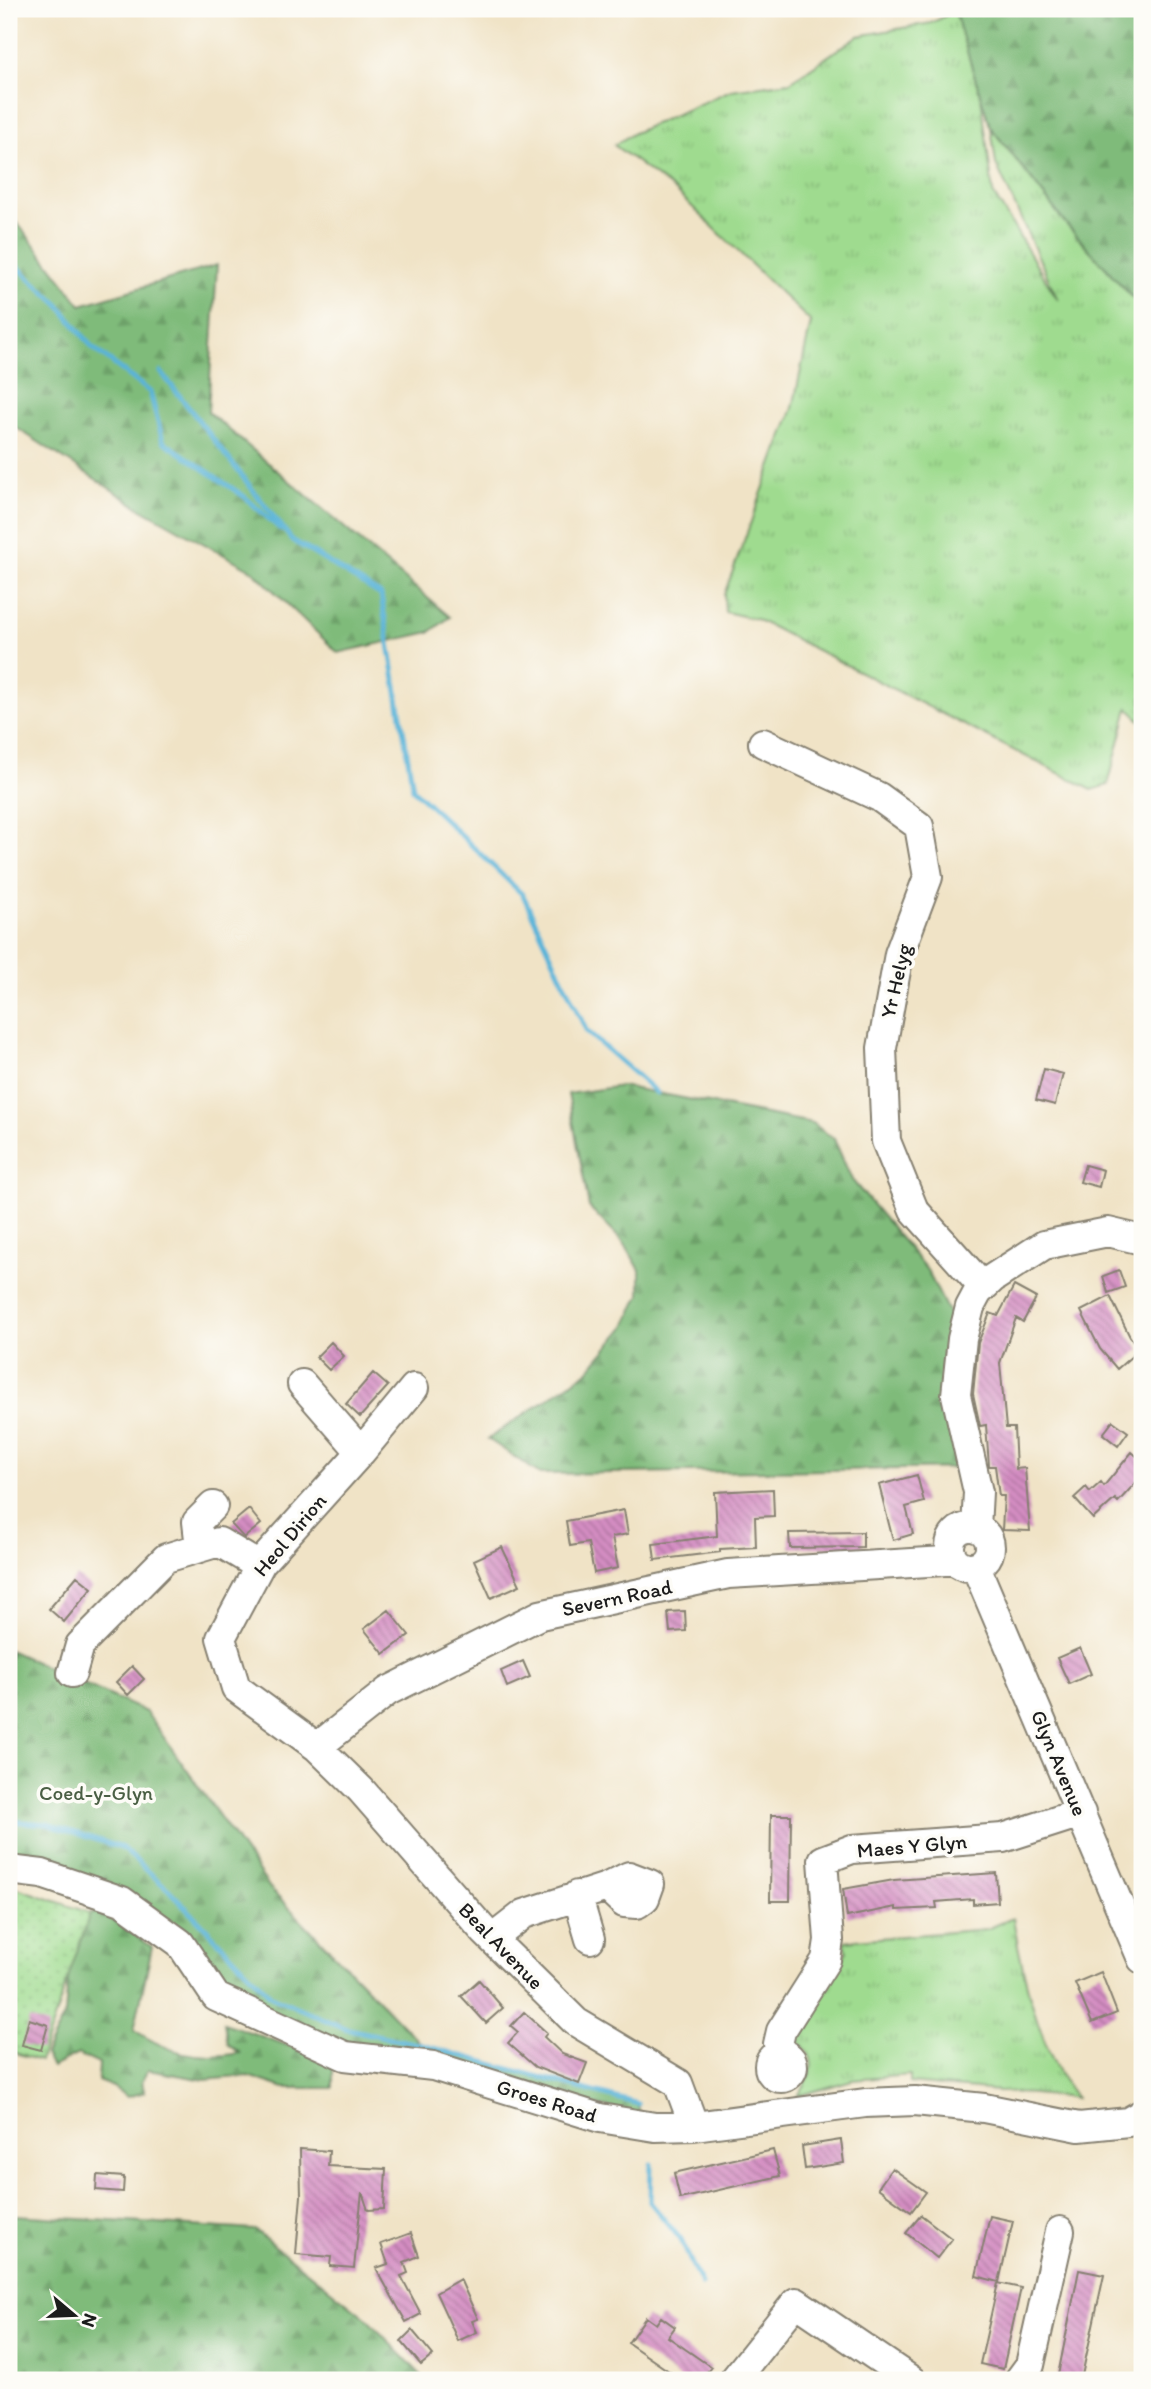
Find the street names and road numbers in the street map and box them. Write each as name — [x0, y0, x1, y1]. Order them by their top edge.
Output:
street label: Yr Helyg — [875, 941, 916, 1020]
street label: Heol Dirion — [248, 1488, 332, 1581]
street label: Severn Road — [560, 1574, 675, 1621]
street label: Glyn Avenue — [1026, 1706, 1093, 1820]
street label: Maes Y Glyn — [856, 1828, 968, 1863]
street label: Beal Avenue — [454, 1897, 549, 1994]
street label: Groes Road — [494, 2073, 601, 2128]

